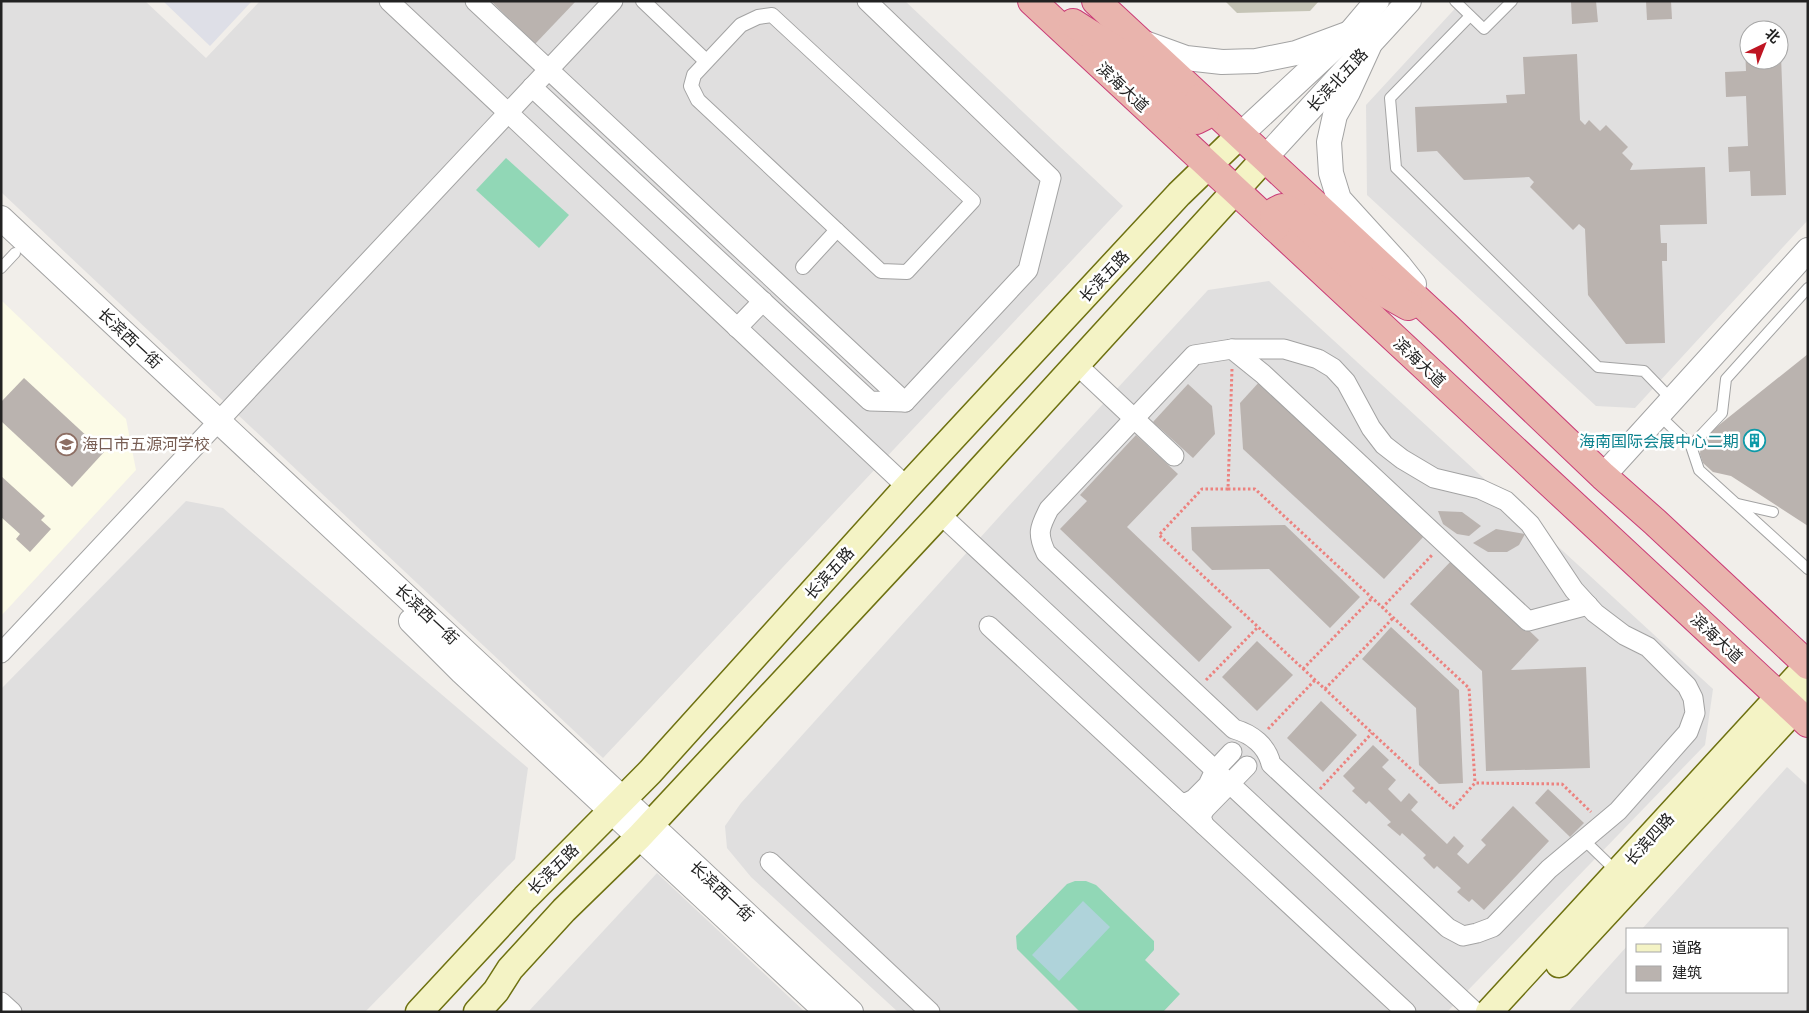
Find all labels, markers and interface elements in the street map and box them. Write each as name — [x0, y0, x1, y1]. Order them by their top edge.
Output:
north arrow — [1739, 20, 1789, 70]
text: 北 — [1762, 25, 1783, 47]
street label: 长滨北五路 — [1304, 45, 1372, 117]
street label: 滨海大道 — [1092, 59, 1152, 117]
street label: 长滨五路 — [1076, 247, 1134, 307]
street label: 长滨西一街 — [93, 305, 165, 373]
street label: 滨海大道 — [1389, 334, 1449, 392]
building icon: 海南国际会展中心二期 — [1743, 429, 1767, 453]
school or university icon: 海口市五源河学校 — [54, 432, 78, 456]
place label: 海南国际会展中心二期 — [1579, 433, 1739, 452]
place label: 海口市五源河学校 — [82, 436, 210, 455]
street label: 长滨五路 — [802, 544, 859, 604]
street label: 长滨西一街 — [390, 581, 462, 649]
street label: 滨海大道 — [1686, 610, 1746, 668]
street label: 长滨四路 — [1622, 810, 1679, 870]
street label: 长滨五路 — [525, 841, 583, 899]
street label: 长滨西一街 — [685, 858, 757, 926]
legend — [1626, 928, 1789, 993]
text: 道路 — [1672, 939, 1702, 958]
text: 建筑 — [1672, 964, 1702, 983]

